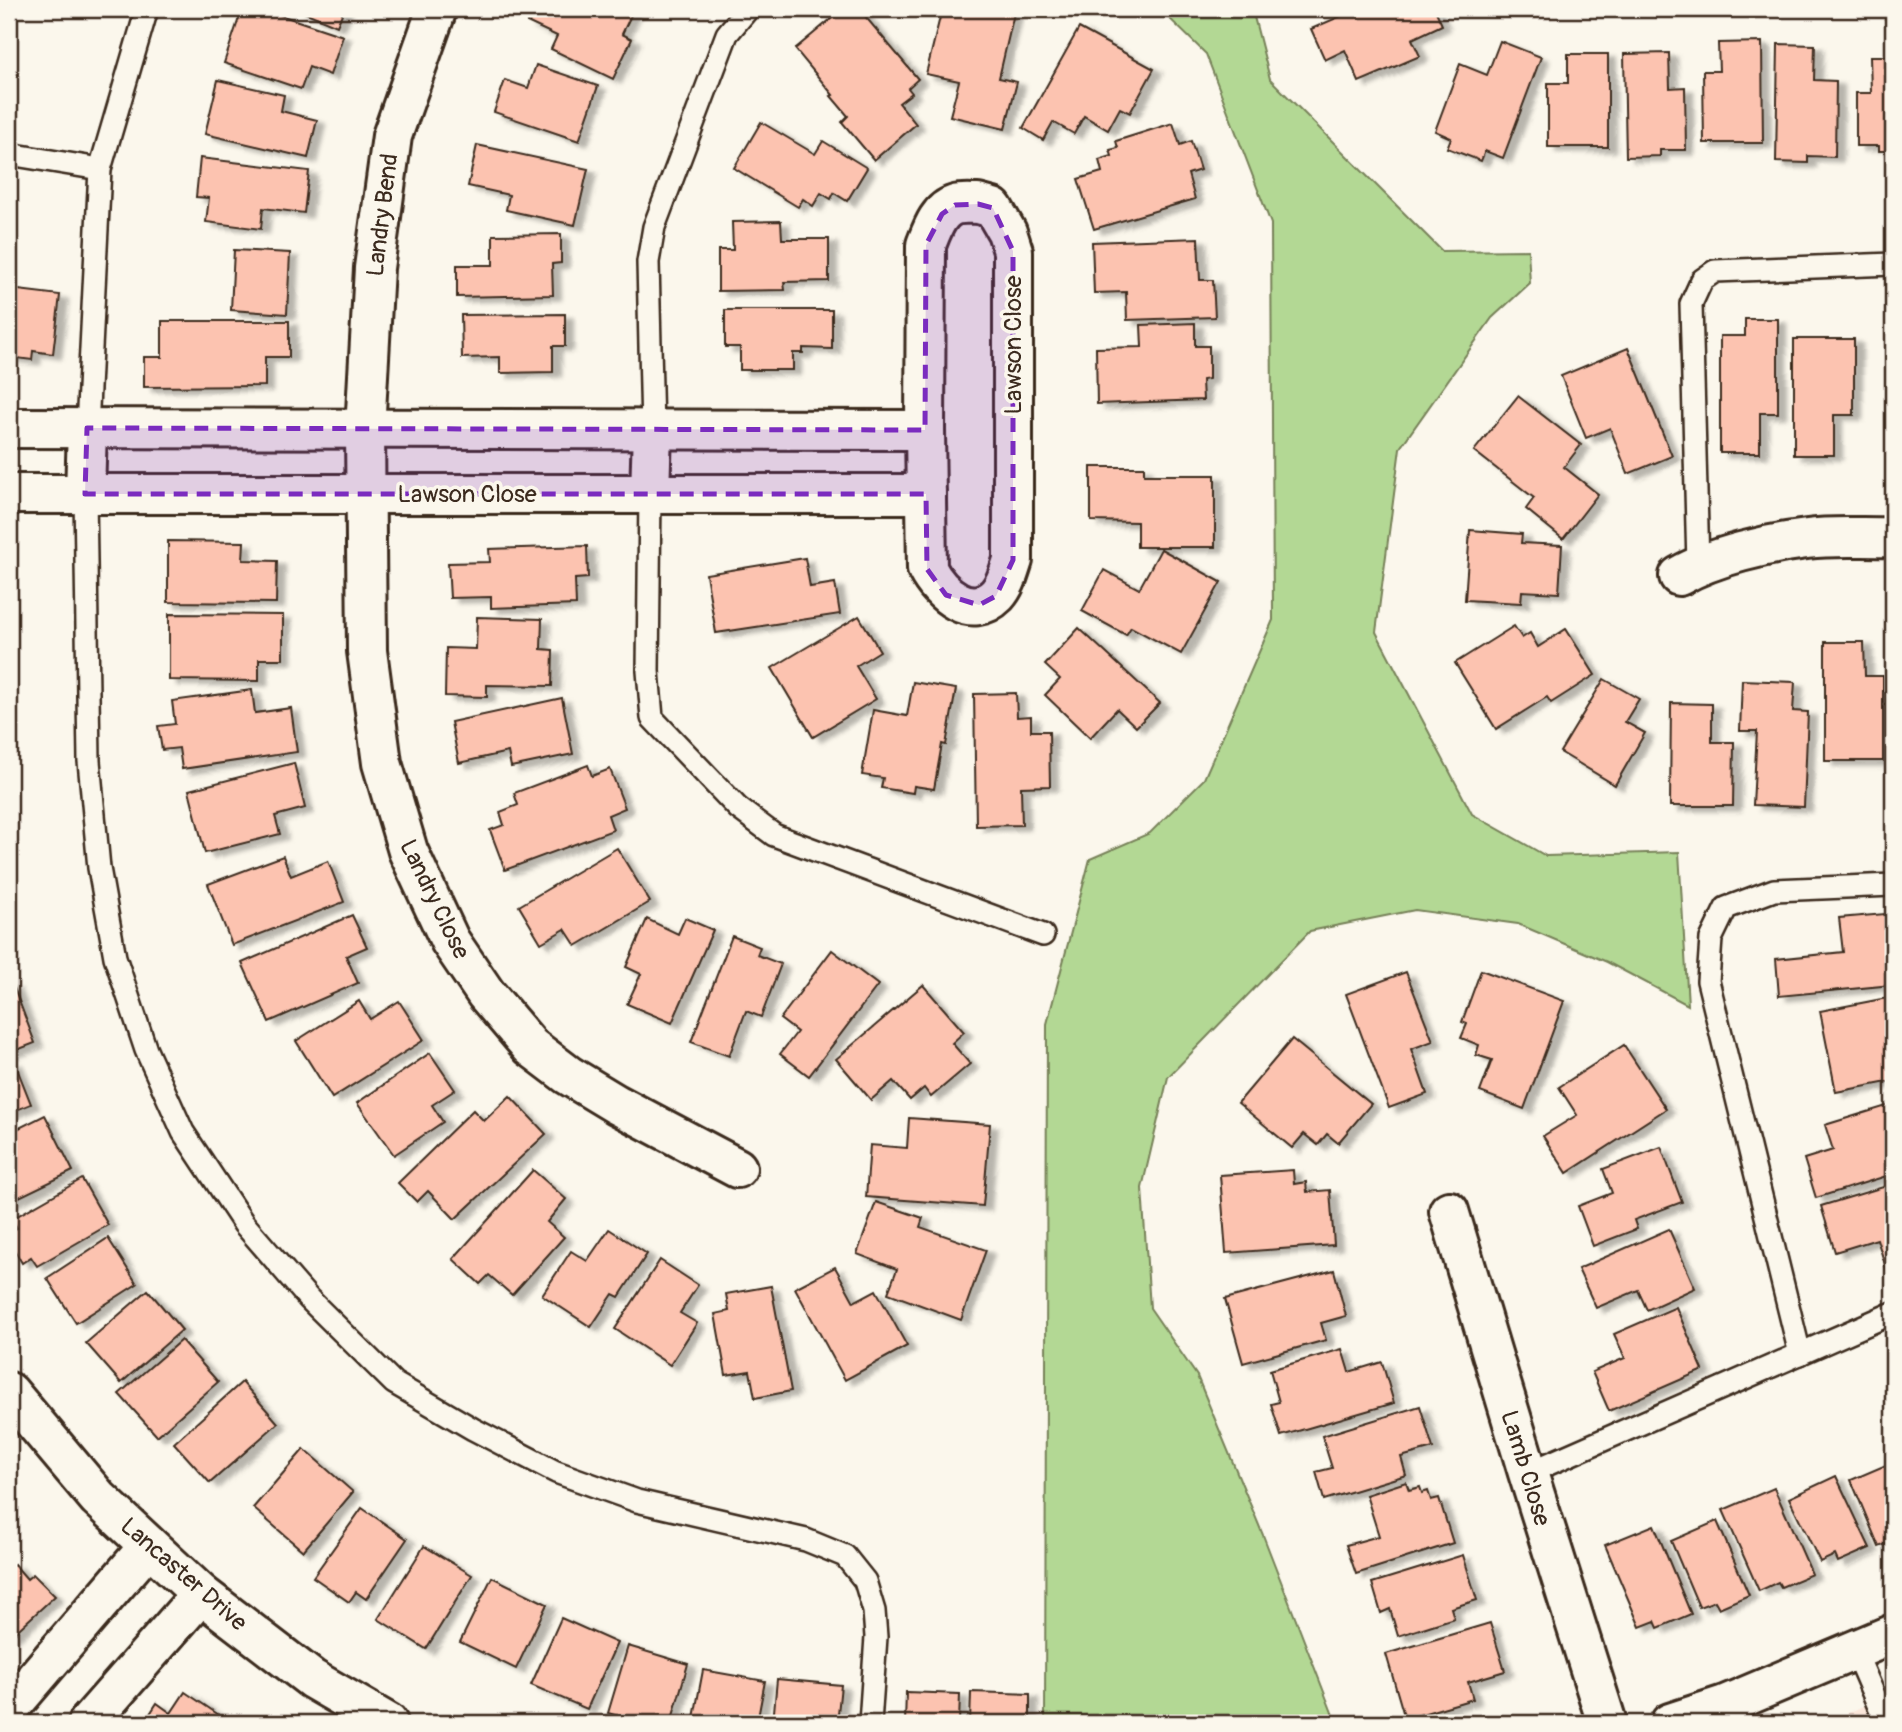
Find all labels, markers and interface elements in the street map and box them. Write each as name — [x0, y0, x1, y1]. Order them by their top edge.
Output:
street label: Landry Bend — [361, 152, 404, 278]
street label: Lawson Close — [999, 275, 1028, 415]
street label: Lawson Close — [397, 480, 537, 509]
street label: Landry Close — [393, 835, 476, 964]
street label: Lamb Close — [1494, 1407, 1557, 1529]
street label: Lancaster Drive — [114, 1512, 253, 1637]

